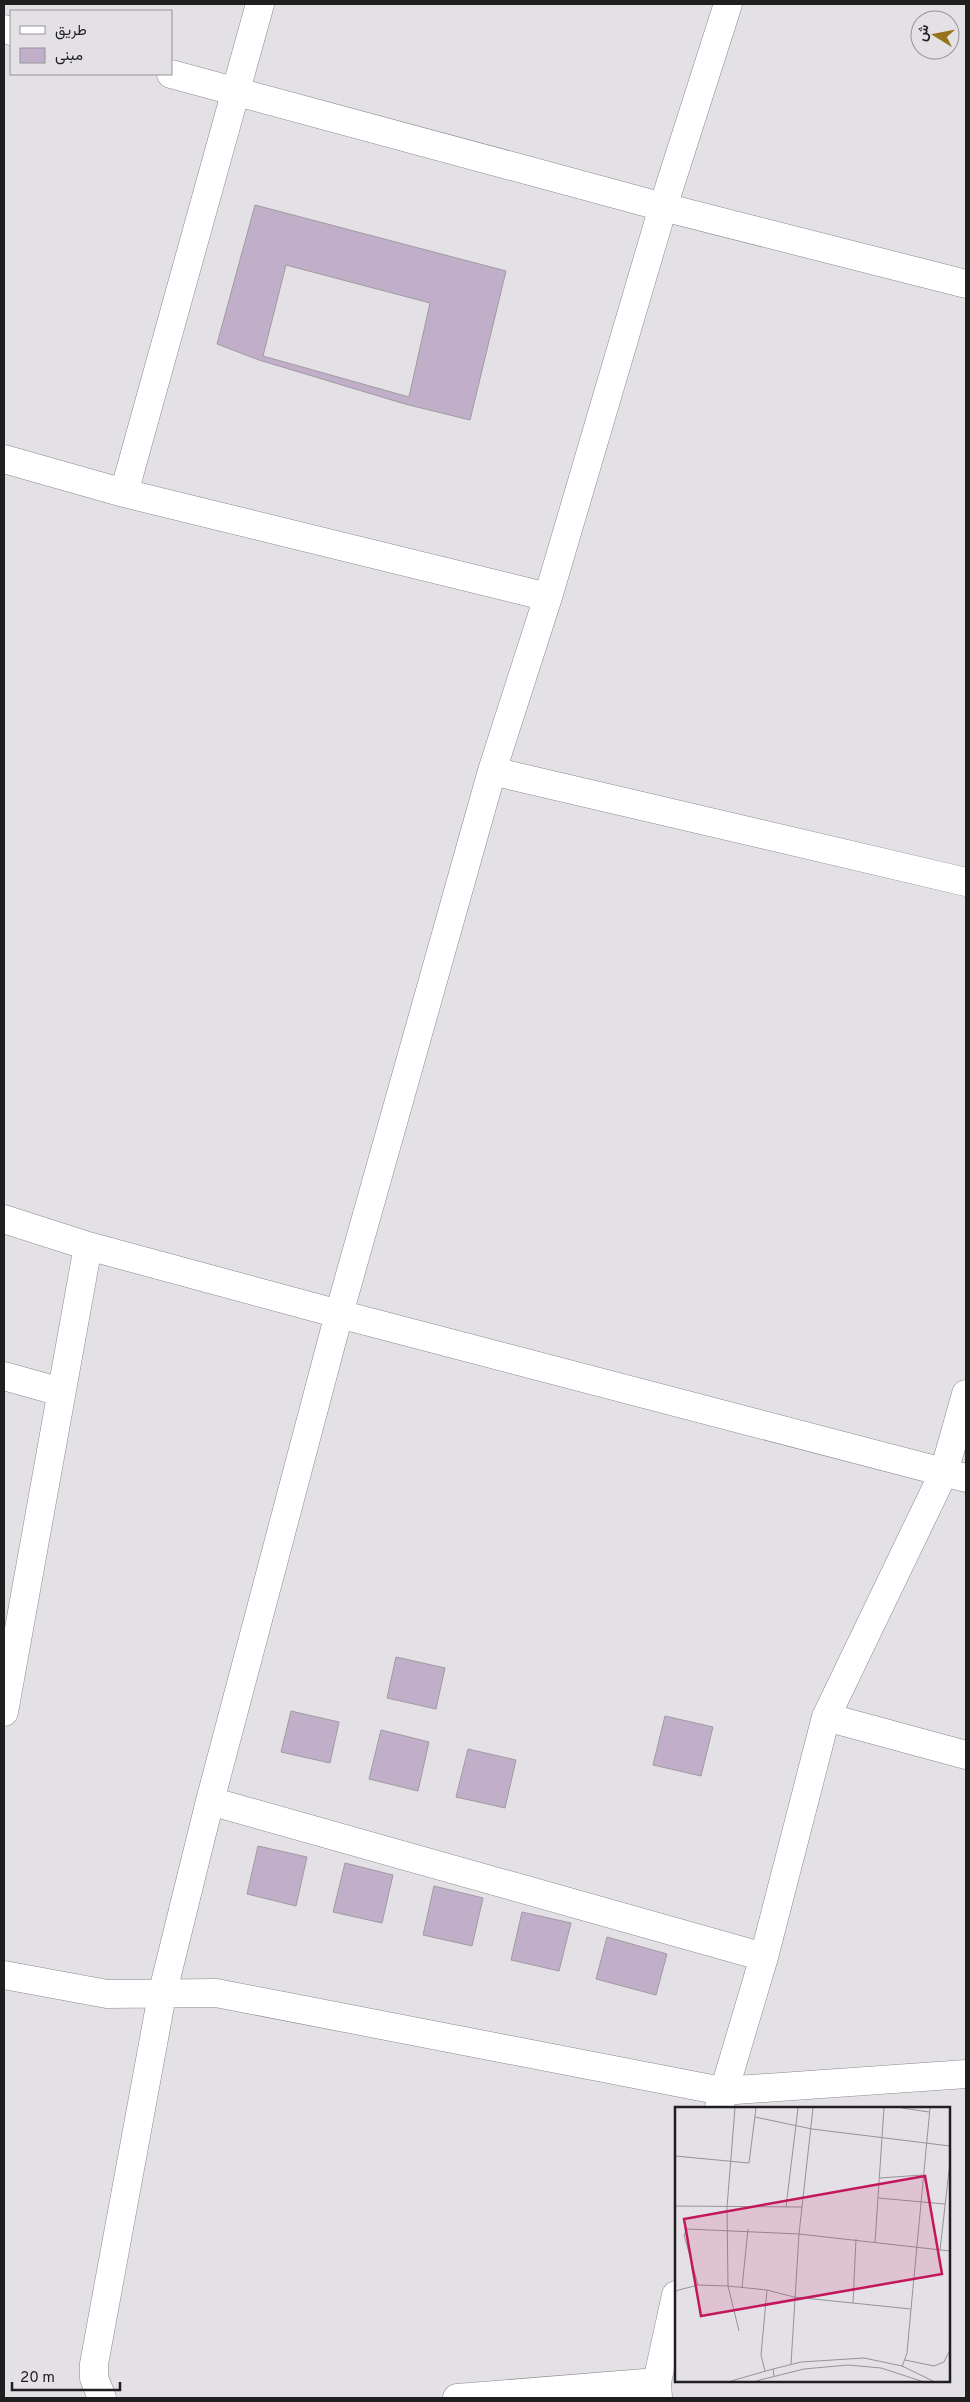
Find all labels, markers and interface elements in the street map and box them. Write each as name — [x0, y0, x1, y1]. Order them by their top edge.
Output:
legend — [10, 10, 172, 75]
north arrow — [910, 10, 960, 60]
text: طريق — [55, 22, 87, 41]
text: ش — [914, 23, 934, 43]
text: مبنى — [55, 47, 83, 66]
inset map — [675, 2107, 950, 2382]
scale bar — [12, 2360, 120, 2392]
text: 20 m — [20, 2369, 55, 2388]

